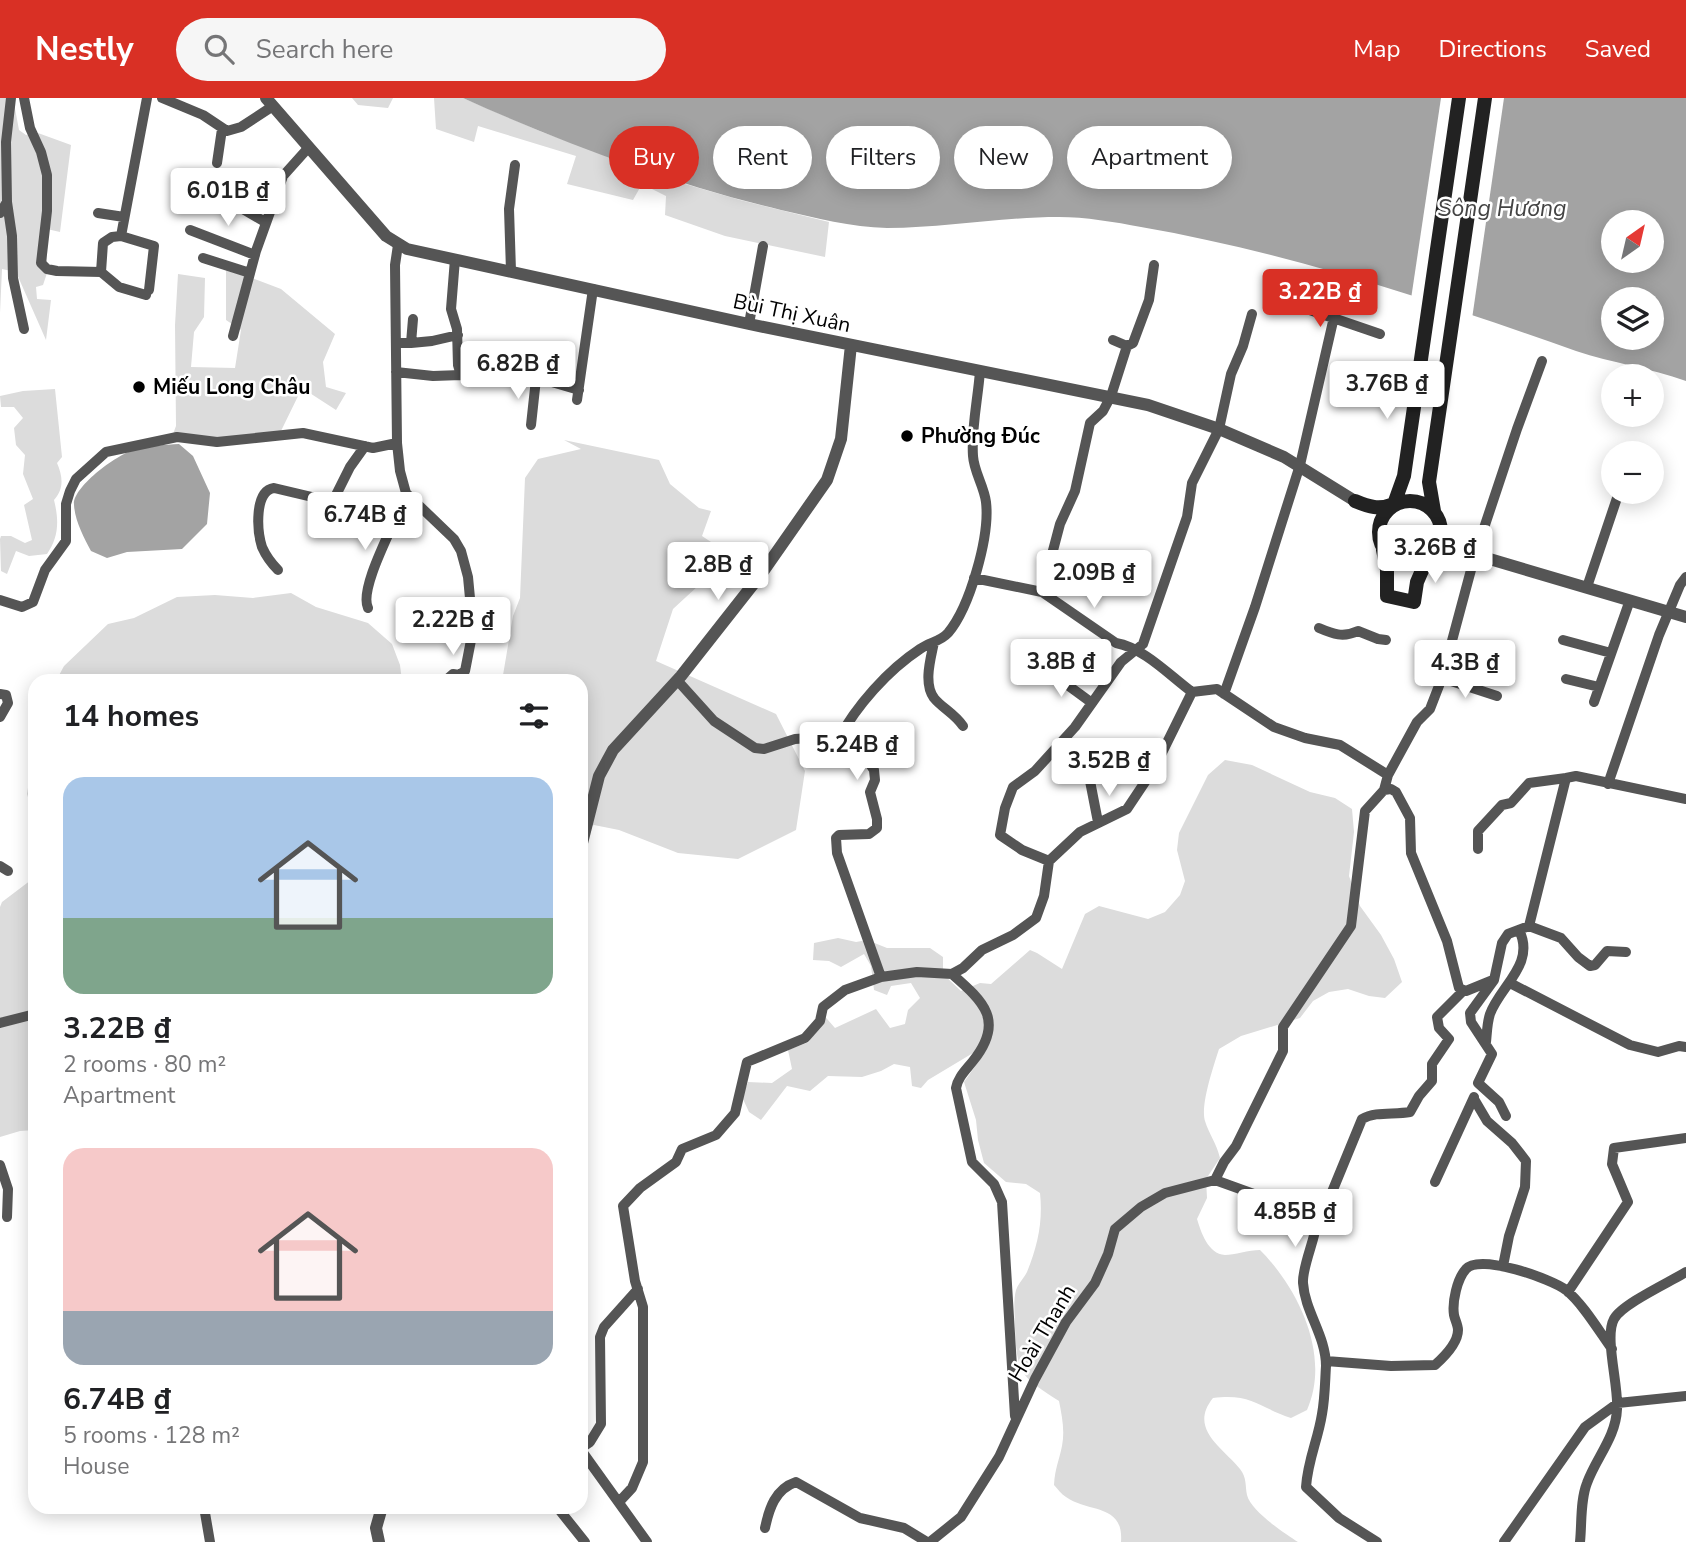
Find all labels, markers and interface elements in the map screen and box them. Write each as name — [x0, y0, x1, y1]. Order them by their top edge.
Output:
search box — [176, 18, 666, 81]
text: Nestly — [35, 27, 134, 72]
icon: search — [200, 30, 238, 68]
text: Search here — [256, 32, 393, 67]
text: Map — [1353, 33, 1400, 65]
text: Directions — [1438, 33, 1547, 65]
text: Saved — [1585, 33, 1651, 65]
chip: Buy — [609, 126, 699, 189]
chip: Rent — [713, 126, 812, 189]
chip: Filters — [826, 126, 940, 189]
chip: New — [954, 126, 1053, 189]
chip: Apartment — [1067, 126, 1232, 189]
pin: 6.01B ₫ — [163, 169, 293, 228]
text: 6.01B ₫ — [187, 175, 269, 206]
water label: Sông Hương — [1437, 193, 1567, 224]
north arrow — [1601, 210, 1664, 273]
map controls — [1601, 210, 1664, 504]
pin: 3.22B ₫ — [1255, 270, 1385, 329]
text: 3.22B ₫ — [1279, 276, 1361, 307]
street label: Bùi Thị Xuân — [731, 287, 853, 339]
button: layers — [1601, 287, 1664, 350]
pin: 6.82B ₫ — [453, 342, 583, 401]
text: 6.82B ₫ — [477, 348, 559, 379]
pin: 3.76B ₫ — [1322, 362, 1452, 421]
button: + — [1601, 364, 1664, 427]
text: 3.76B ₫ — [1346, 368, 1428, 399]
place label: Miếu Long Châu — [153, 373, 310, 401]
marker: Miếu Long Châu — [131, 379, 147, 395]
place label: Phường Đúc — [921, 422, 1040, 450]
marker: Phường Đúc — [899, 428, 915, 444]
button: − — [1601, 441, 1664, 504]
pin: 6.74B ₫ — [300, 492, 430, 552]
text: 6.74B ₫ — [324, 499, 406, 530]
pin: 3.26B ₫ — [1370, 526, 1500, 585]
text: 3.26B ₫ — [1394, 532, 1476, 563]
pin: 2.8B ₫ — [661, 542, 775, 602]
text: 2.8B ₫ — [683, 549, 753, 580]
pin: 2.09B ₫ — [1029, 550, 1159, 610]
text: 2.09B ₫ — [1053, 557, 1135, 588]
pin: 2.22B ₫ — [388, 598, 518, 657]
text: 2.22B ₫ — [412, 604, 494, 635]
pin: 3.8B ₫ — [1004, 640, 1118, 699]
pin: 4.3B ₫ — [1408, 640, 1522, 700]
text: 3.8B ₫ — [1026, 646, 1096, 677]
text: 4.3B ₫ — [1430, 647, 1500, 678]
text: 14 homes — [63, 696, 199, 737]
icon: filters — [515, 697, 553, 735]
pin: 5.24B ₫ — [792, 722, 922, 782]
text: 5.24B ₫ — [816, 729, 898, 760]
pin: 3.52B ₫ — [1044, 738, 1174, 798]
text: 3.52B ₫ — [1068, 745, 1150, 776]
icon: home — [245, 822, 371, 948]
text: 3.22B ₫ — [63, 1008, 171, 1049]
text: 2 rooms · 80 m² — [63, 1049, 226, 1080]
text: Apartment — [63, 1080, 175, 1111]
pin: 4.85B ₫ — [1230, 1190, 1360, 1249]
icon: home — [245, 1193, 371, 1319]
text: 4.85B ₫ — [1254, 1196, 1336, 1227]
street label: Hoài Thanh — [1002, 1279, 1082, 1387]
text: 6.74B ₫ — [63, 1379, 171, 1420]
text: 5 rooms · 128 m² — [63, 1420, 240, 1451]
text: House — [63, 1451, 130, 1482]

